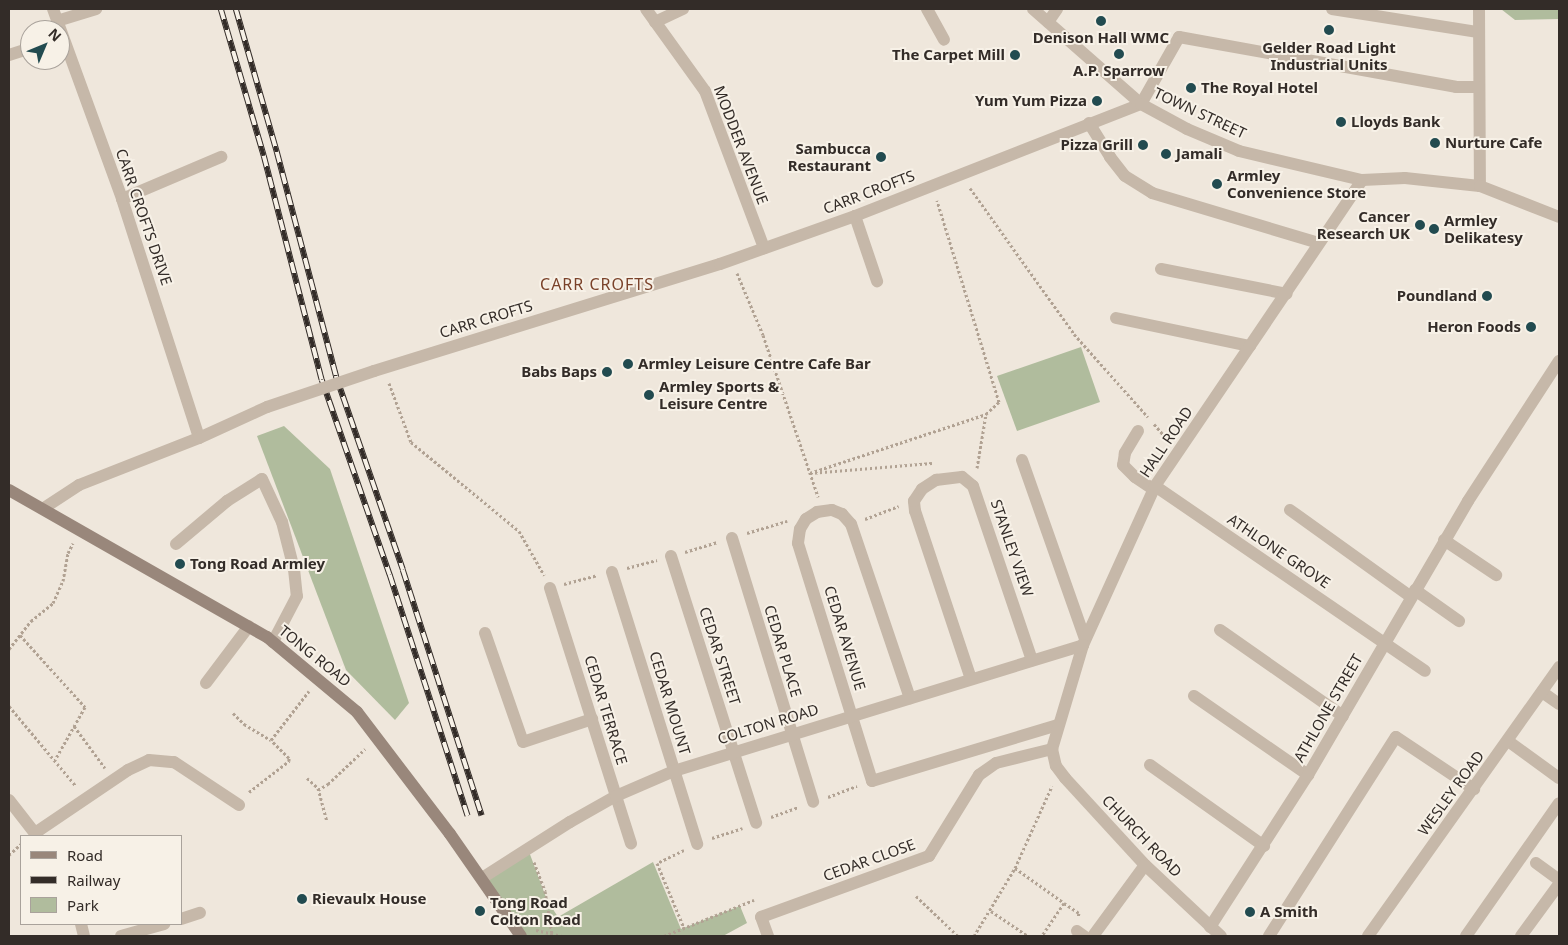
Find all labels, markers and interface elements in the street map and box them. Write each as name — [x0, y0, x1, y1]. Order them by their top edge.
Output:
marker: Denison Hall WMC — [1095, 15, 1107, 27]
north arrow — [20, 20, 70, 70]
text: N — [45, 24, 66, 45]
marker: Gelder Road Light Industrial Units — [1323, 24, 1335, 36]
place label: Denison Hall WMC — [1033, 29, 1169, 47]
place label: Gelder Road Light Industrial Units — [1262, 38, 1396, 73]
place label: The Carpet Mill — [892, 46, 1005, 64]
marker: A.P. Sparrow — [1113, 48, 1125, 60]
marker: The Carpet Mill — [1009, 49, 1021, 61]
place label: A.P. Sparrow — [1073, 62, 1165, 80]
place label: The Royal Hotel — [1201, 79, 1318, 97]
marker: The Royal Hotel — [1185, 82, 1197, 94]
street label: MODDER AVENUE — [710, 83, 772, 207]
street label: TOWN STREET — [1151, 84, 1249, 142]
place label: Yum Yum Pizza — [975, 92, 1087, 110]
marker: Yum Yum Pizza — [1091, 95, 1103, 107]
place label: Lloyds Bank — [1351, 113, 1440, 131]
marker: Lloyds Bank — [1335, 116, 1347, 128]
place label: Nurture Cafe — [1445, 134, 1543, 152]
place label: Pizza Grill — [1061, 136, 1133, 154]
marker: Nurture Cafe — [1429, 137, 1441, 149]
place label: Sambucca Restaurant — [788, 139, 871, 174]
marker: Pizza Grill — [1137, 139, 1149, 151]
place label: Jamali — [1176, 145, 1223, 163]
street label: CARR CROFTS DRIVE — [112, 146, 176, 288]
marker: Jamali — [1160, 148, 1172, 160]
marker: Sambucca Restaurant — [875, 151, 887, 163]
street label: CARR CROFTS — [821, 166, 917, 218]
place label: Armley Convenience Store — [1227, 166, 1366, 201]
marker: Armley Convenience Store — [1211, 178, 1223, 190]
place label: Cancer Research UK — [1317, 207, 1410, 242]
place label: Armley Delikatesy — [1444, 211, 1523, 246]
marker: Cancer Research UK — [1414, 219, 1426, 231]
marker: Armley Delikatesy — [1428, 223, 1440, 235]
district label: CARR CROFTS — [539, 274, 655, 294]
place label: Poundland — [1397, 287, 1477, 305]
marker: Poundland — [1481, 290, 1493, 302]
street label: CARR CROFTS — [437, 296, 535, 342]
place label: Heron Foods — [1427, 318, 1521, 336]
marker: Heron Foods — [1525, 321, 1537, 333]
place label: Armley Leisure Centre Cafe Bar — [638, 355, 871, 373]
marker: Armley Leisure Centre Cafe Bar — [622, 358, 634, 370]
place label: Babs Baps — [521, 363, 597, 381]
marker: Babs Baps — [601, 366, 613, 378]
place label: Armley Sports & Leisure Centre — [659, 377, 779, 412]
marker: Armley Sports & Leisure Centre — [643, 389, 655, 401]
street label: HALL ROAD — [1136, 403, 1196, 481]
street label: STANLEY VIEW — [987, 497, 1037, 599]
street label: ATHLONE GROVE — [1224, 510, 1334, 592]
place label: Tong Road Armley — [190, 555, 325, 573]
marker: Tong Road Armley — [174, 558, 186, 570]
street label: CEDAR AVENUE — [821, 584, 869, 692]
street label: CEDAR PLACE — [760, 603, 806, 699]
street label: CEDAR STREET — [696, 605, 744, 707]
street label: TONG ROAD — [275, 622, 355, 690]
street label: CEDAR MOUNT — [646, 649, 694, 757]
street label: ATHLONE STREET — [1290, 651, 1366, 765]
street label: CEDAR TERRACE — [581, 653, 631, 767]
street label: COLTON ROAD — [715, 700, 821, 748]
street label: WESLEY ROAD — [1414, 747, 1488, 839]
street label: CHURCH ROAD — [1098, 791, 1186, 881]
legend — [20, 835, 182, 925]
street label: CEDAR CLOSE — [821, 835, 917, 885]
text: Road — [67, 845, 103, 865]
text: Railway — [67, 870, 120, 890]
place label: Rievaulx House — [312, 890, 426, 908]
marker: Rievaulx House — [296, 893, 308, 905]
place label: Tong Road Colton Road — [490, 893, 581, 928]
text: Park — [67, 895, 99, 915]
place label: A Smith — [1260, 903, 1318, 921]
marker: Tong Road Colton Road — [474, 905, 486, 917]
marker: A Smith — [1244, 906, 1256, 918]

